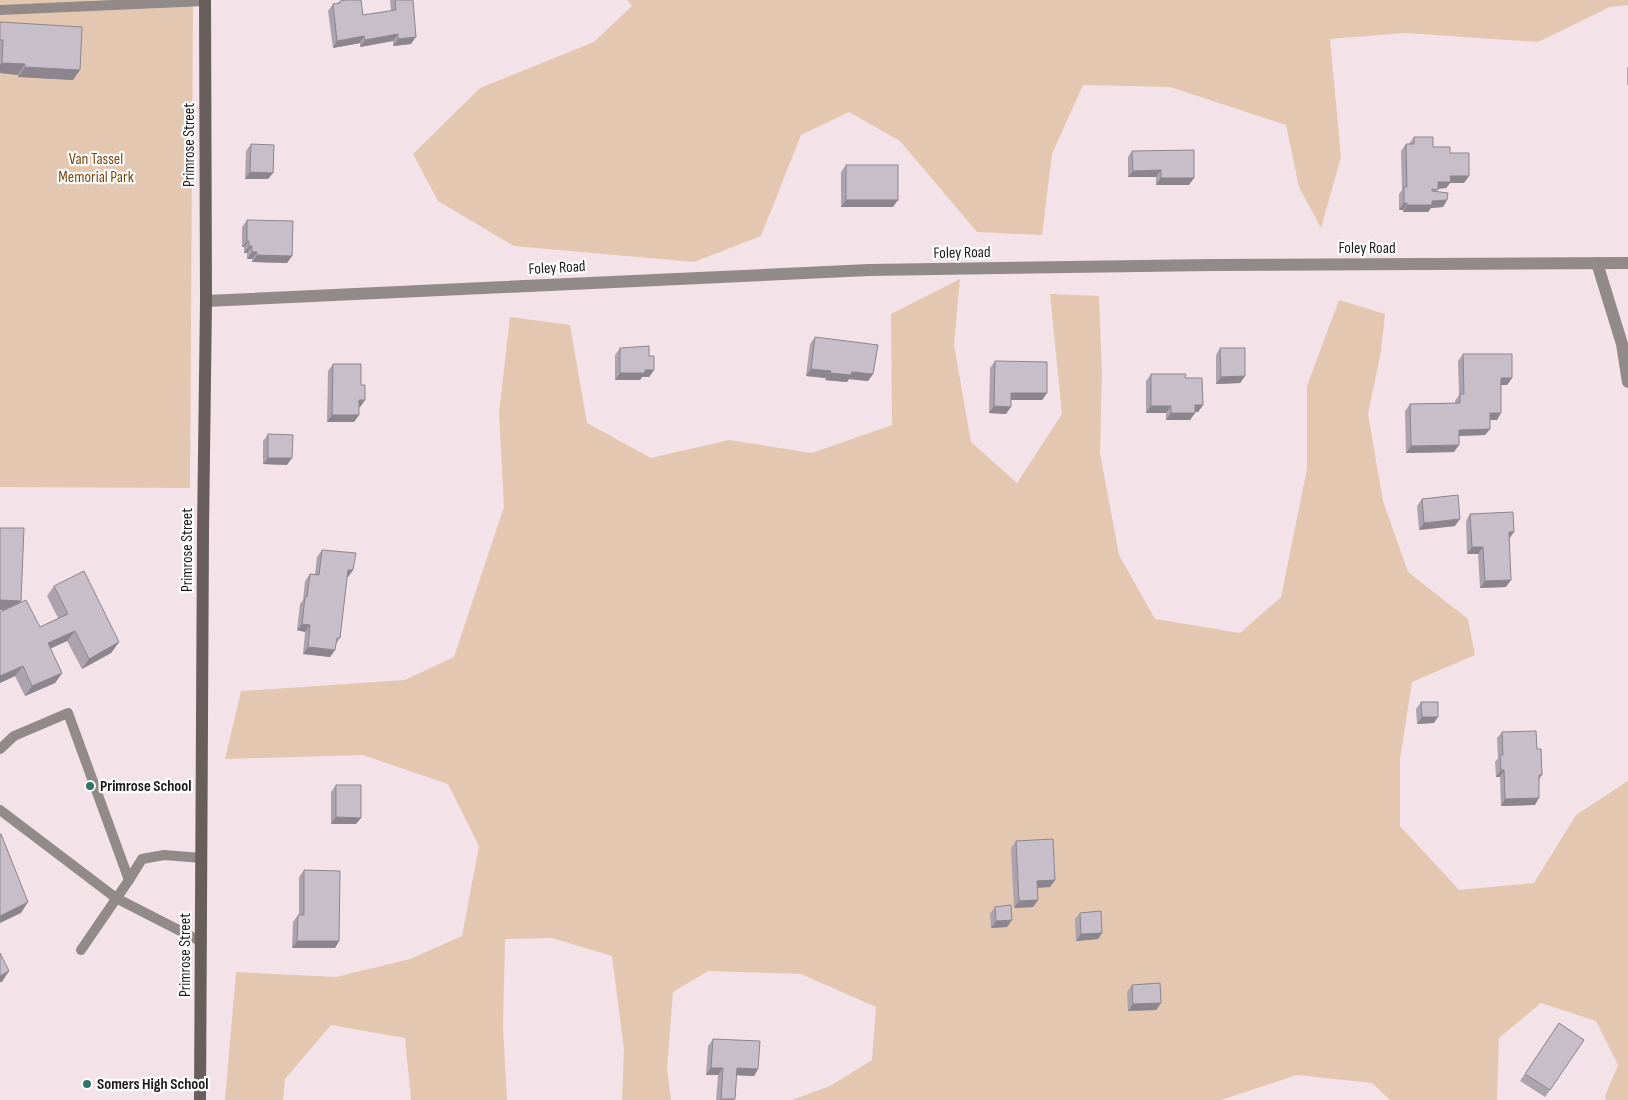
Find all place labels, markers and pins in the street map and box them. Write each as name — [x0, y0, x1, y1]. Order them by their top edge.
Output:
place label: Primrose School — [100, 777, 192, 796]
marker: Primrose School — [84, 780, 96, 792]
place label: Somers High School — [97, 1075, 209, 1094]
marker: Somers High School — [81, 1078, 93, 1090]

